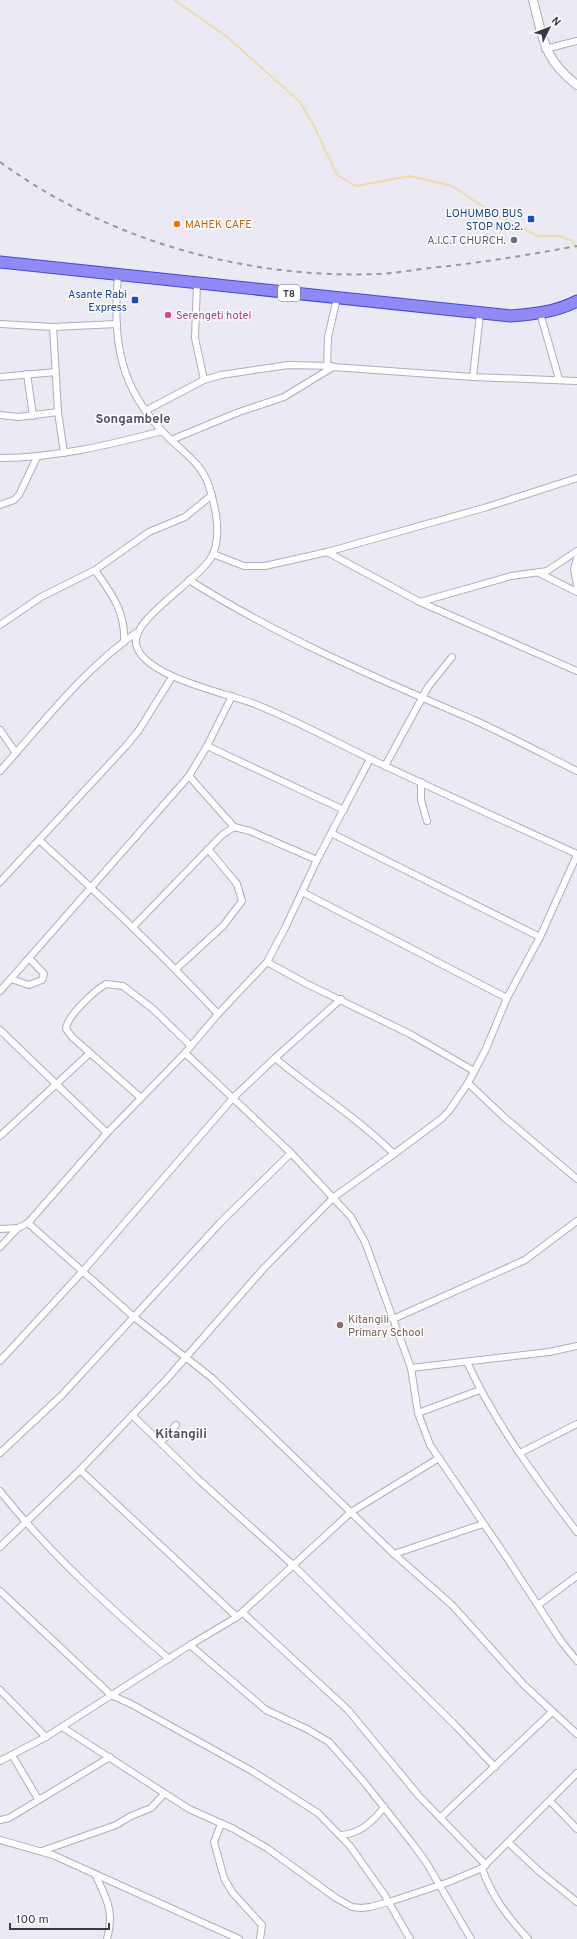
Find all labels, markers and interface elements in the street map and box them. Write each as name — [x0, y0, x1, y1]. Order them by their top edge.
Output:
north arrow — [529, 8, 569, 48]
text: N — [548, 14, 563, 30]
place label: LOHUMBO BUS STOP NO:2. — [446, 207, 523, 234]
marker: LOHUMBO BUS STOP NO:2. — [526, 214, 536, 224]
place label: MAHEK CAFE — [185, 218, 252, 232]
marker: MAHEK CAFE — [172, 219, 182, 229]
place label: A.I.C.T CHURCH. — [427, 234, 506, 248]
marker: A.I.C.T CHURCH. — [509, 235, 519, 245]
road number: T8 — [278, 285, 300, 301]
place label: Asante Rabi Express — [68, 288, 127, 315]
marker: Asante Rabi Express — [130, 295, 140, 305]
place label: Serengeti hotel — [176, 309, 251, 323]
marker: Serengeti hotel — [163, 310, 173, 320]
district label: Songambele — [96, 412, 170, 428]
place label: Kitangili Primary School — [348, 1313, 424, 1340]
marker: Kitangili Primary School — [335, 1320, 345, 1330]
district label: Kitangili — [155, 1427, 207, 1443]
scale bar — [10, 1905, 109, 1931]
text: 100 m — [16, 1912, 49, 1928]

